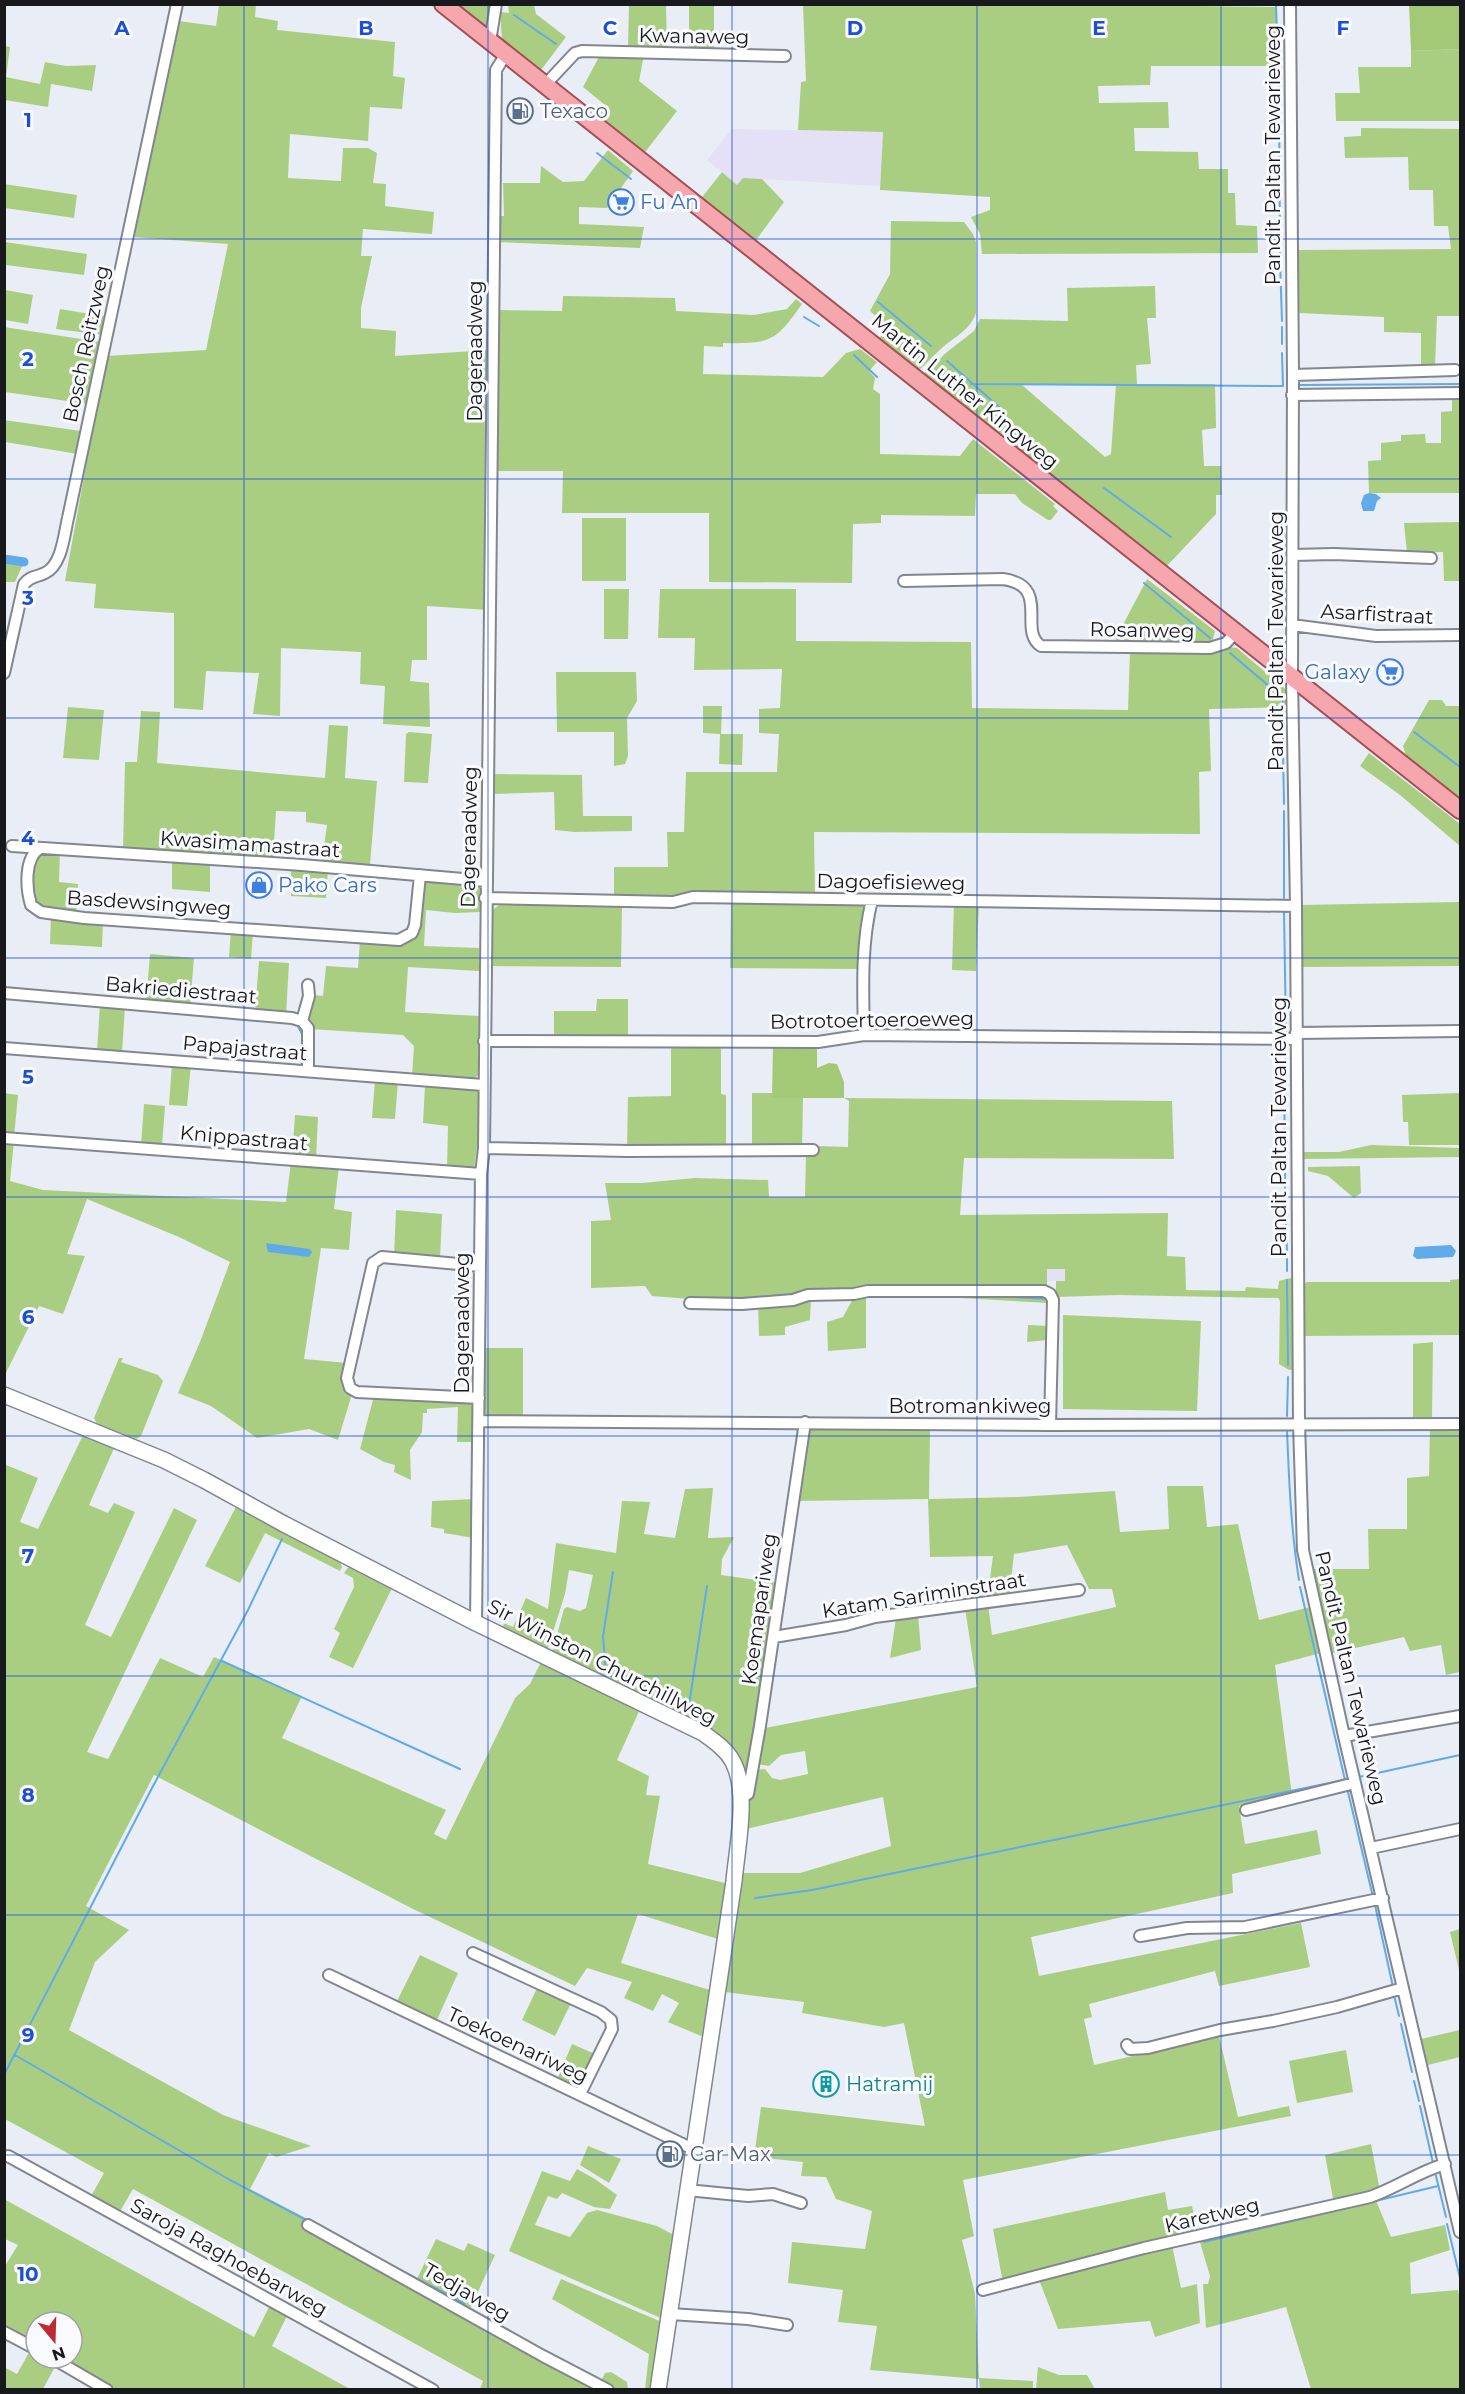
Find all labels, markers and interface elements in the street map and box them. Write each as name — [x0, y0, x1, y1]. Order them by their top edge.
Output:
text: A — [113, 16, 130, 40]
text: B — [358, 16, 374, 40]
text: C — [603, 16, 618, 40]
text: D — [847, 16, 863, 40]
text: E — [1092, 16, 1106, 40]
text: F — [1337, 16, 1350, 40]
street label: Kwanaweg — [638, 23, 750, 49]
street label: Pandit Paltan Tewarieweg — [1261, 25, 1285, 285]
fuel station icon: Texaco — [505, 96, 535, 126]
place label: Texaco — [540, 99, 608, 123]
text: 1 — [24, 108, 32, 132]
supermarket icon: Fu An — [606, 187, 636, 217]
place label: Fu An — [640, 190, 699, 214]
street label: Bosch Reitzweg — [58, 263, 114, 425]
street label: Dageraadweg — [463, 280, 487, 422]
street label: Martin Luther Kingweg — [867, 308, 1063, 474]
text: 2 — [22, 347, 34, 371]
street label: Pandit Paltan Tewarieweg — [1264, 511, 1288, 771]
text: 3 — [21, 586, 34, 610]
street label: Asarfistraat — [1320, 599, 1434, 629]
street label: Rosanweg — [1089, 617, 1195, 643]
supermarket icon: Galaxy — [1375, 657, 1405, 687]
place label: Galaxy — [1305, 660, 1370, 684]
street label: Dageraadweg — [456, 766, 482, 908]
text: 4 — [21, 826, 35, 850]
street label: Kwasimamastraat — [159, 826, 341, 862]
street label: Dagoefisieweg — [816, 869, 966, 895]
shop icon: Pako Cars — [244, 870, 274, 900]
place label: Pako Cars — [278, 873, 377, 897]
street label: Basdewsingweg — [66, 885, 232, 921]
street label: Bakriediestraat — [104, 971, 258, 1009]
street label: Pandit Paltan Tewarieweg — [1267, 997, 1291, 1257]
street label: Botrotoertoeroeweg — [770, 1006, 974, 1034]
street label: Papajastraat — [182, 1031, 308, 1065]
text: 5 — [22, 1065, 34, 1089]
street label: Knippastraat — [179, 1120, 309, 1156]
street label: Dageraadweg — [450, 1252, 474, 1394]
text: 6 — [22, 1305, 35, 1329]
street label: Botromankiweg — [889, 1394, 1052, 1418]
street label: Koemapariweg — [736, 1532, 782, 1686]
text: 7 — [22, 1544, 34, 1568]
street label: Pandit Paltan Tewarieweg — [1310, 1548, 1392, 1808]
street label: Katam Sariminstraat — [820, 1567, 1028, 1623]
street label: Sir Winston Churchillweg — [484, 1594, 720, 1730]
text: 8 — [21, 1783, 35, 1807]
street label: Toekoenariweg — [444, 2002, 592, 2088]
text: 9 — [22, 2023, 34, 2047]
building icon: Hatramij — [811, 2069, 841, 2099]
place label: Hatramij — [846, 2072, 933, 2096]
fuel station icon: Car Max — [655, 2139, 685, 2169]
place label: Car Max — [690, 2142, 771, 2166]
street label: Karetweg — [1162, 2192, 1262, 2238]
street label: Saroja Raghoebarweg — [126, 2193, 332, 2321]
street label: Tedjaweg — [419, 2258, 515, 2326]
text: 10 — [17, 2262, 39, 2286]
north arrow — [24, 2310, 84, 2370]
text: N — [50, 2343, 68, 2365]

